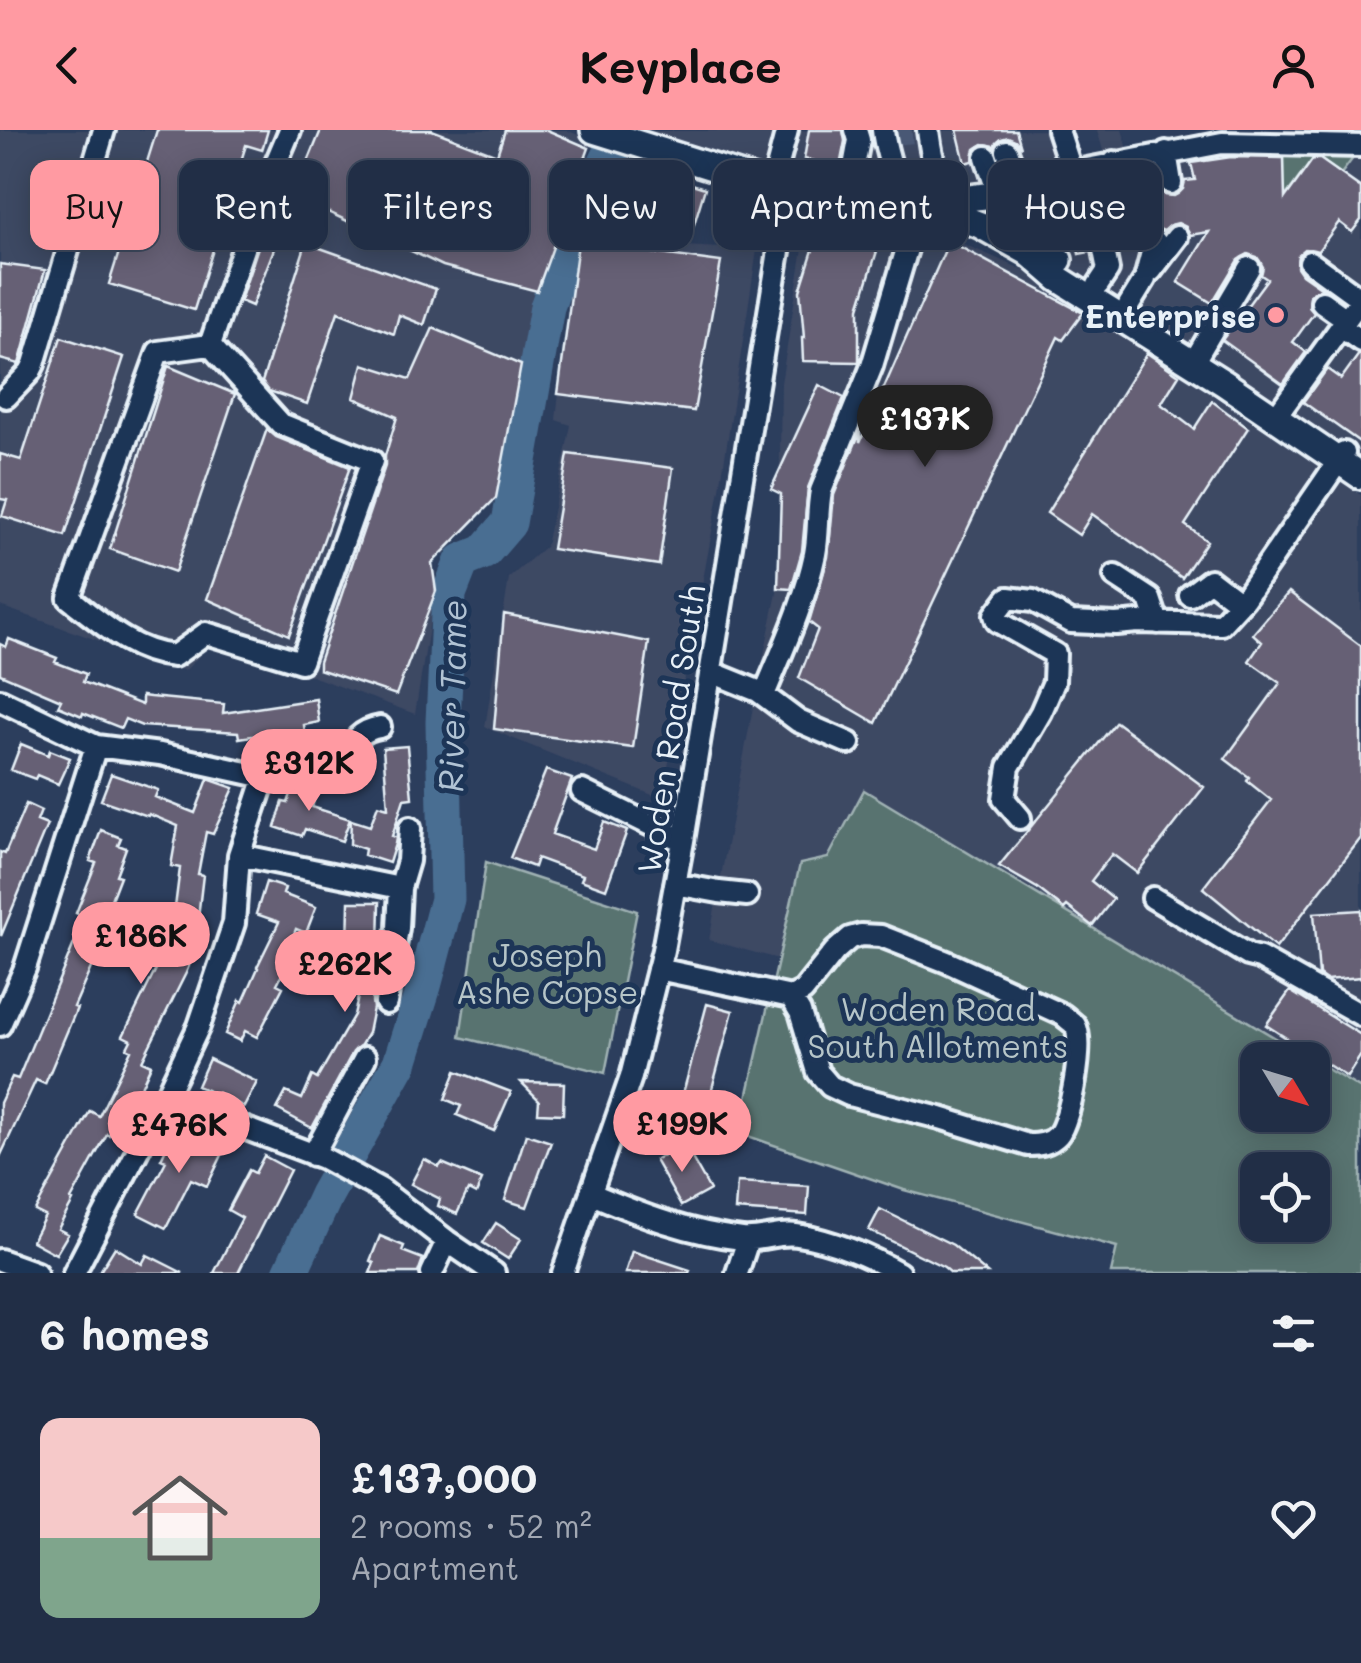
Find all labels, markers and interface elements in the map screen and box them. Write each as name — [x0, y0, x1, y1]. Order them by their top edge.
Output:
text: Keyplace — [579, 36, 782, 94]
icon: back — [40, 38, 95, 93]
icon: person — [1266, 38, 1321, 93]
chip: Buy — [30, 160, 159, 250]
chip: Rent — [179, 160, 328, 250]
chip: Filters — [348, 160, 529, 250]
chip: New — [549, 160, 693, 250]
chip: Apartment — [713, 160, 968, 250]
chip: House — [988, 160, 1162, 250]
place label: Enterprise — [1084, 294, 1256, 336]
marker: Enterprise — [1265, 304, 1287, 326]
pin: £137K — [855, 385, 995, 470]
text: £137K — [879, 396, 971, 438]
street label: Woden Road South — [626, 582, 714, 876]
water label: River Tame — [426, 599, 476, 793]
pin: £312K — [239, 729, 379, 814]
text: £312K — [263, 740, 355, 782]
pin: £186K — [71, 902, 211, 987]
text: £186K — [94, 913, 188, 955]
pin: £262K — [275, 930, 415, 1015]
park label: Joseph Ashe Copse — [456, 933, 638, 1012]
text: £262K — [297, 941, 393, 983]
park label: Woden Road South Allotments — [808, 987, 1068, 1066]
north arrow — [1240, 1042, 1330, 1132]
map controls — [1240, 1042, 1330, 1242]
pin: £199K — [612, 1090, 752, 1175]
pin: £476K — [109, 1091, 249, 1176]
text: £199K — [635, 1101, 729, 1143]
text: £476K — [130, 1102, 228, 1144]
button: locate — [1240, 1152, 1330, 1242]
text: 6 homes — [40, 1306, 210, 1361]
icon: filters — [1266, 1306, 1321, 1361]
text: £137,000 — [350, 1449, 537, 1504]
icon: home — [120, 1458, 240, 1578]
icon: heart — [1266, 1491, 1321, 1546]
text: 2 rooms · 52 m² — [350, 1504, 592, 1546]
text: Apartment — [350, 1546, 519, 1588]

